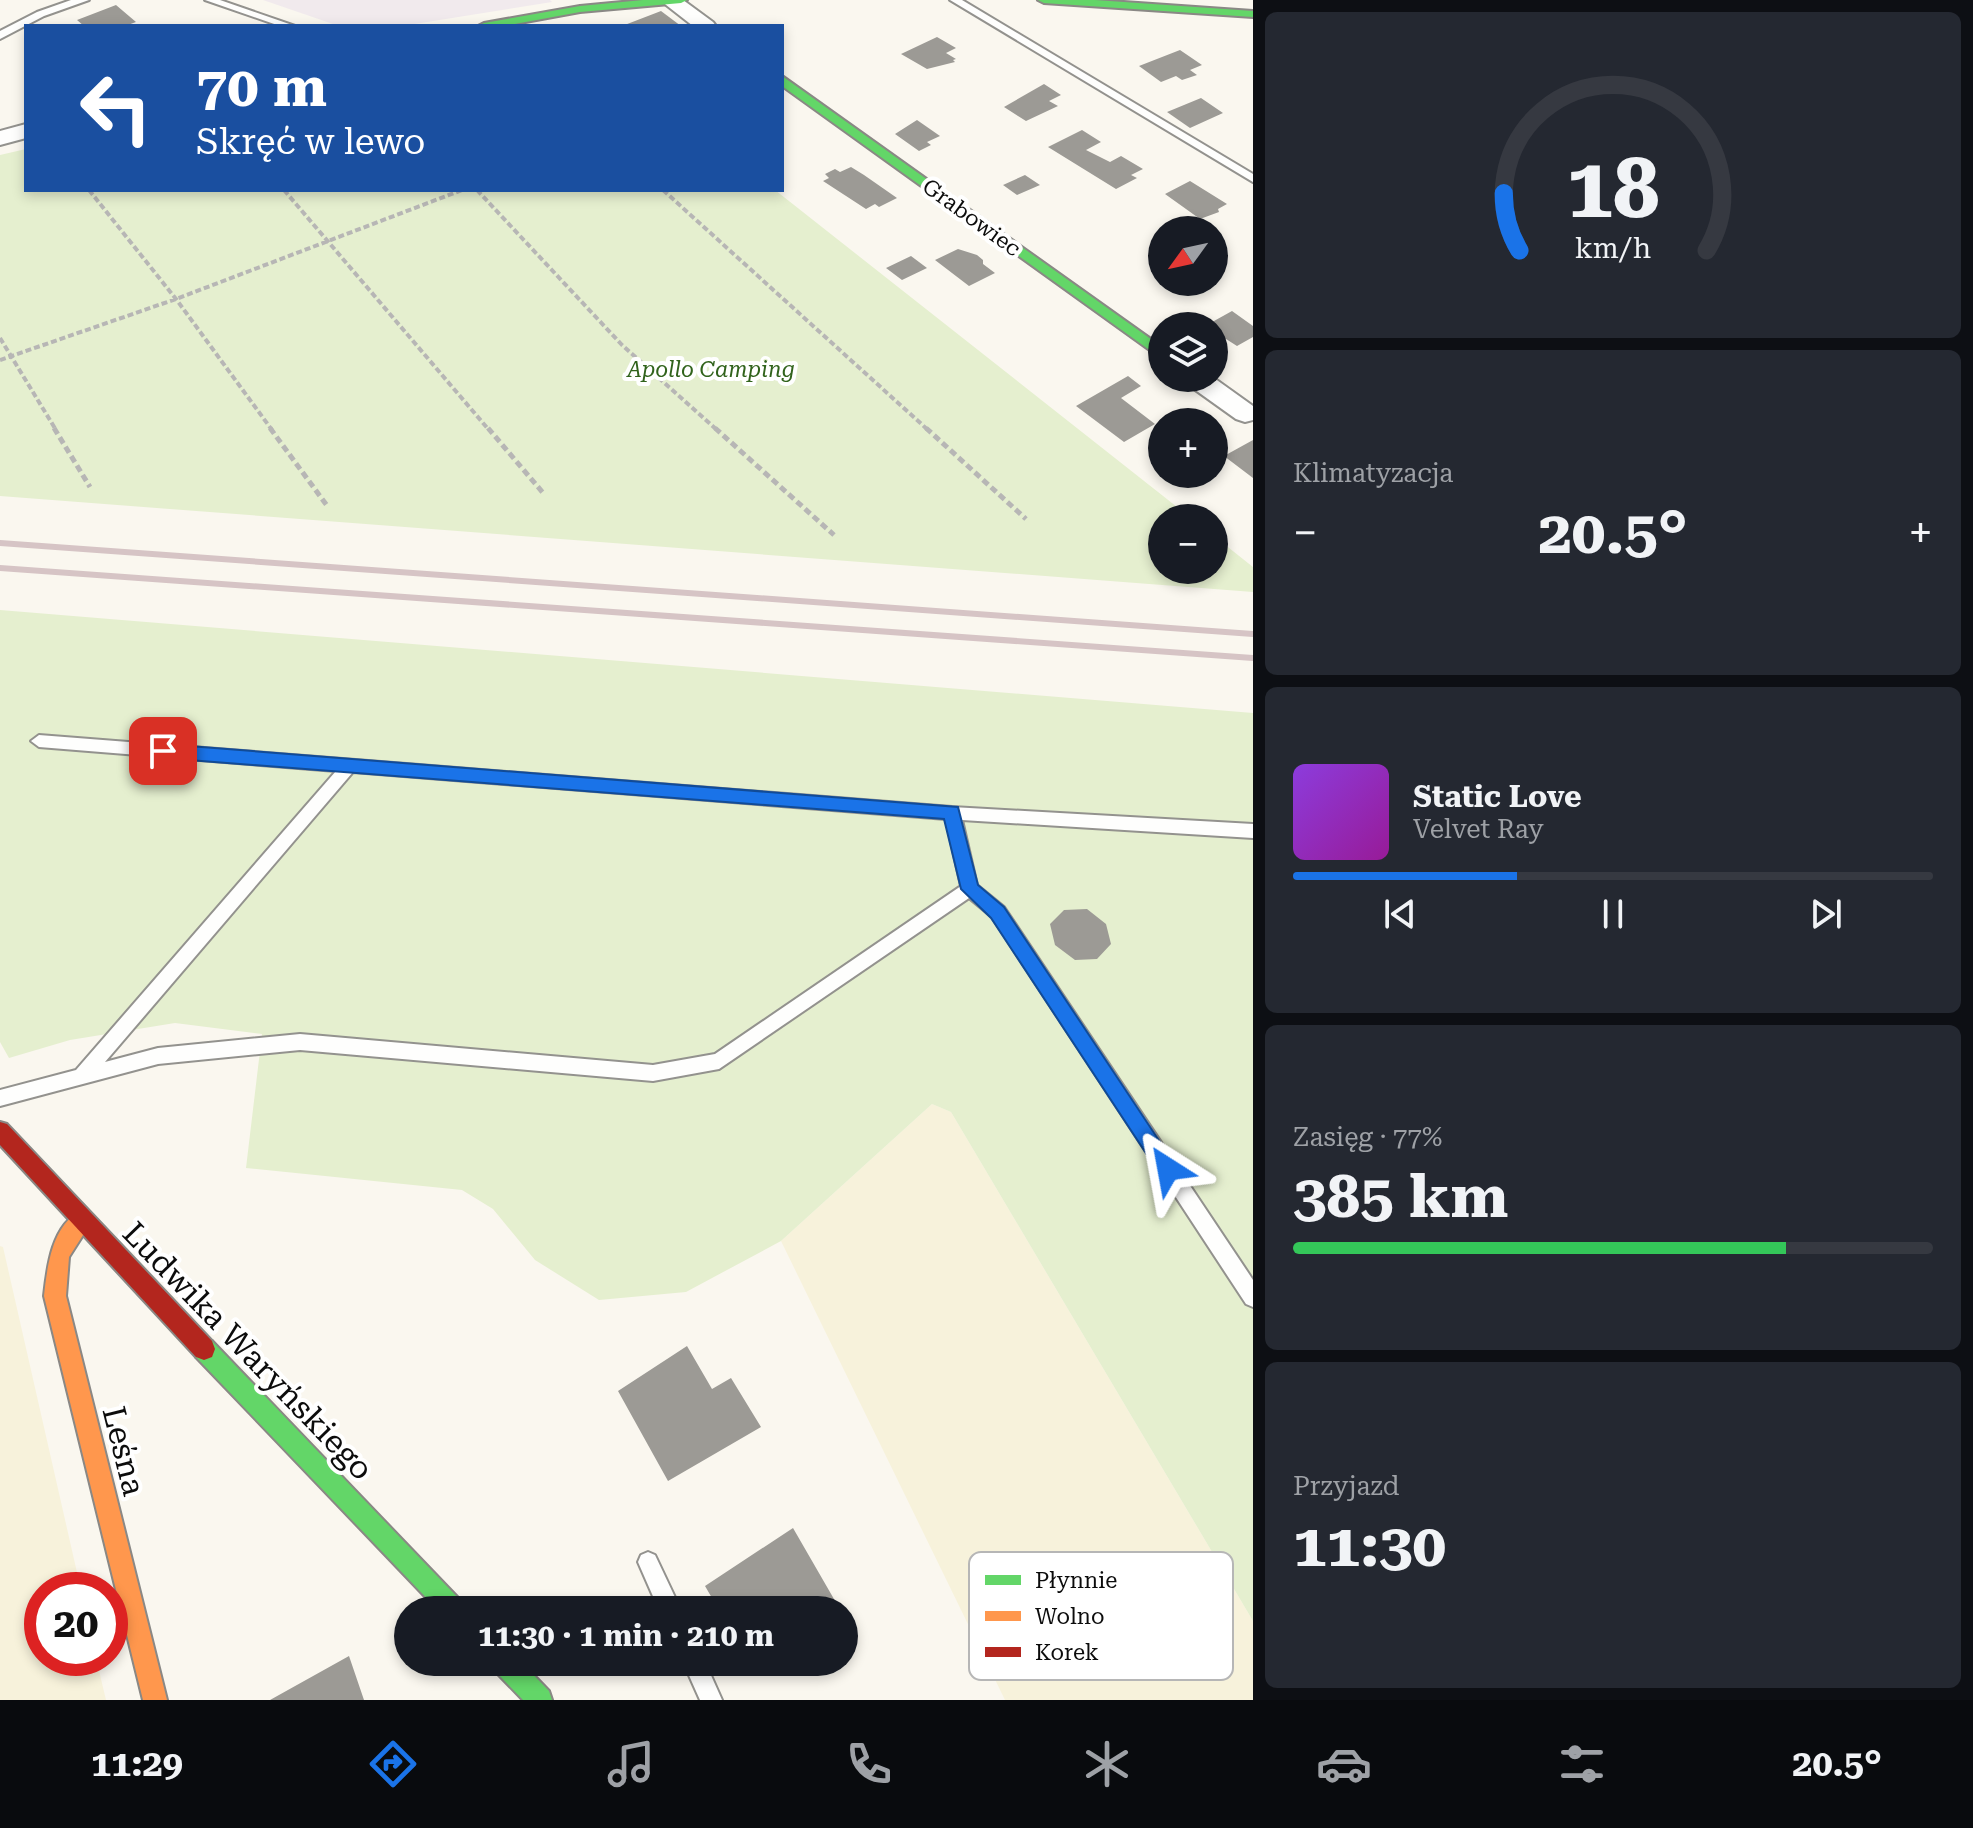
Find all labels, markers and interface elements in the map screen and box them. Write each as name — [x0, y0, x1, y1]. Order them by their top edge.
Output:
text: 70 m — [196, 54, 327, 120]
icon: left — [64, 56, 168, 160]
text: Skręć w lewo — [196, 121, 425, 163]
text: 18 — [1566, 139, 1660, 236]
street label: Grabowiec — [918, 174, 1026, 261]
north arrow — [1148, 216, 1228, 296]
map controls — [1148, 216, 1228, 584]
text: km/h — [1575, 231, 1651, 265]
button: layers — [1148, 312, 1228, 392]
park label: Apollo Camping — [625, 357, 795, 382]
button: + — [1148, 408, 1228, 488]
text: Klimatyzacja — [1293, 458, 1453, 488]
text: 20.5° — [1538, 497, 1688, 568]
button: − — [1148, 504, 1228, 584]
text: − — [1293, 507, 1318, 559]
text: + — [1908, 507, 1933, 559]
pin — [129, 717, 197, 785]
icon: arrive — [141, 729, 185, 773]
text: Static Love — [1413, 779, 1582, 814]
text: Velvet Ray — [1413, 814, 1544, 844]
icon: previous — [1378, 892, 1422, 936]
icon: pause — [1591, 892, 1635, 936]
icon: next — [1804, 892, 1848, 936]
text: Zasięg · 77% — [1293, 1122, 1442, 1152]
position arrow — [1126, 1127, 1210, 1211]
text: 385 km — [1293, 1161, 1508, 1232]
street label: Ludwika Waryńskiego — [115, 1214, 381, 1488]
street label: Leśna — [95, 1402, 153, 1500]
text: Przyjazd — [1293, 1471, 1399, 1501]
text: 11:30 — [1293, 1510, 1446, 1581]
legend — [969, 1552, 1233, 1680]
text: Płynnie — [1035, 1568, 1117, 1593]
speed limit sign: 20 — [24, 1572, 128, 1676]
text: Wolno — [1035, 1604, 1104, 1629]
text: 11:30 · 1 min · 210 m — [478, 1618, 774, 1653]
text: Korek — [1035, 1640, 1099, 1665]
icon: directions — [365, 1736, 421, 1792]
icon: music — [603, 1736, 659, 1792]
icon: phone — [841, 1736, 897, 1792]
icon: climate — [1079, 1736, 1135, 1792]
icon: car — [1316, 1736, 1372, 1792]
icon: filters — [1554, 1736, 1610, 1792]
text: 11:29 — [91, 1743, 183, 1785]
text: 20.5° — [1792, 1743, 1882, 1785]

